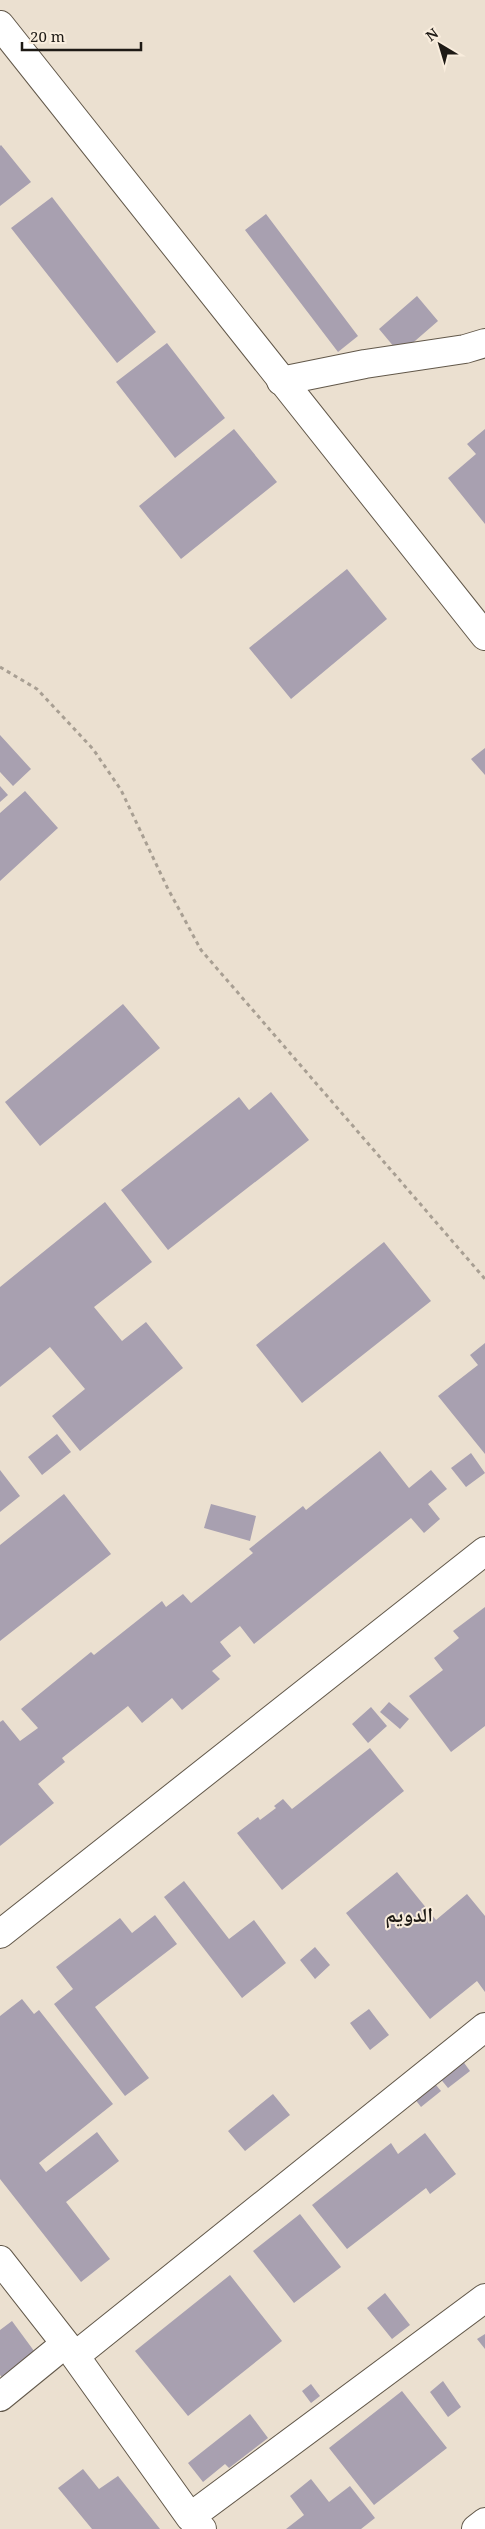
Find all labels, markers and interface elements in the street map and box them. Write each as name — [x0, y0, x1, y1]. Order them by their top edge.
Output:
scale bar — [22, 20, 141, 52]
north arrow — [415, 20, 465, 70]
text: N — [421, 23, 442, 45]
text: 20 m — [30, 26, 65, 46]
district label: الدويم — [385, 1901, 433, 1929]

